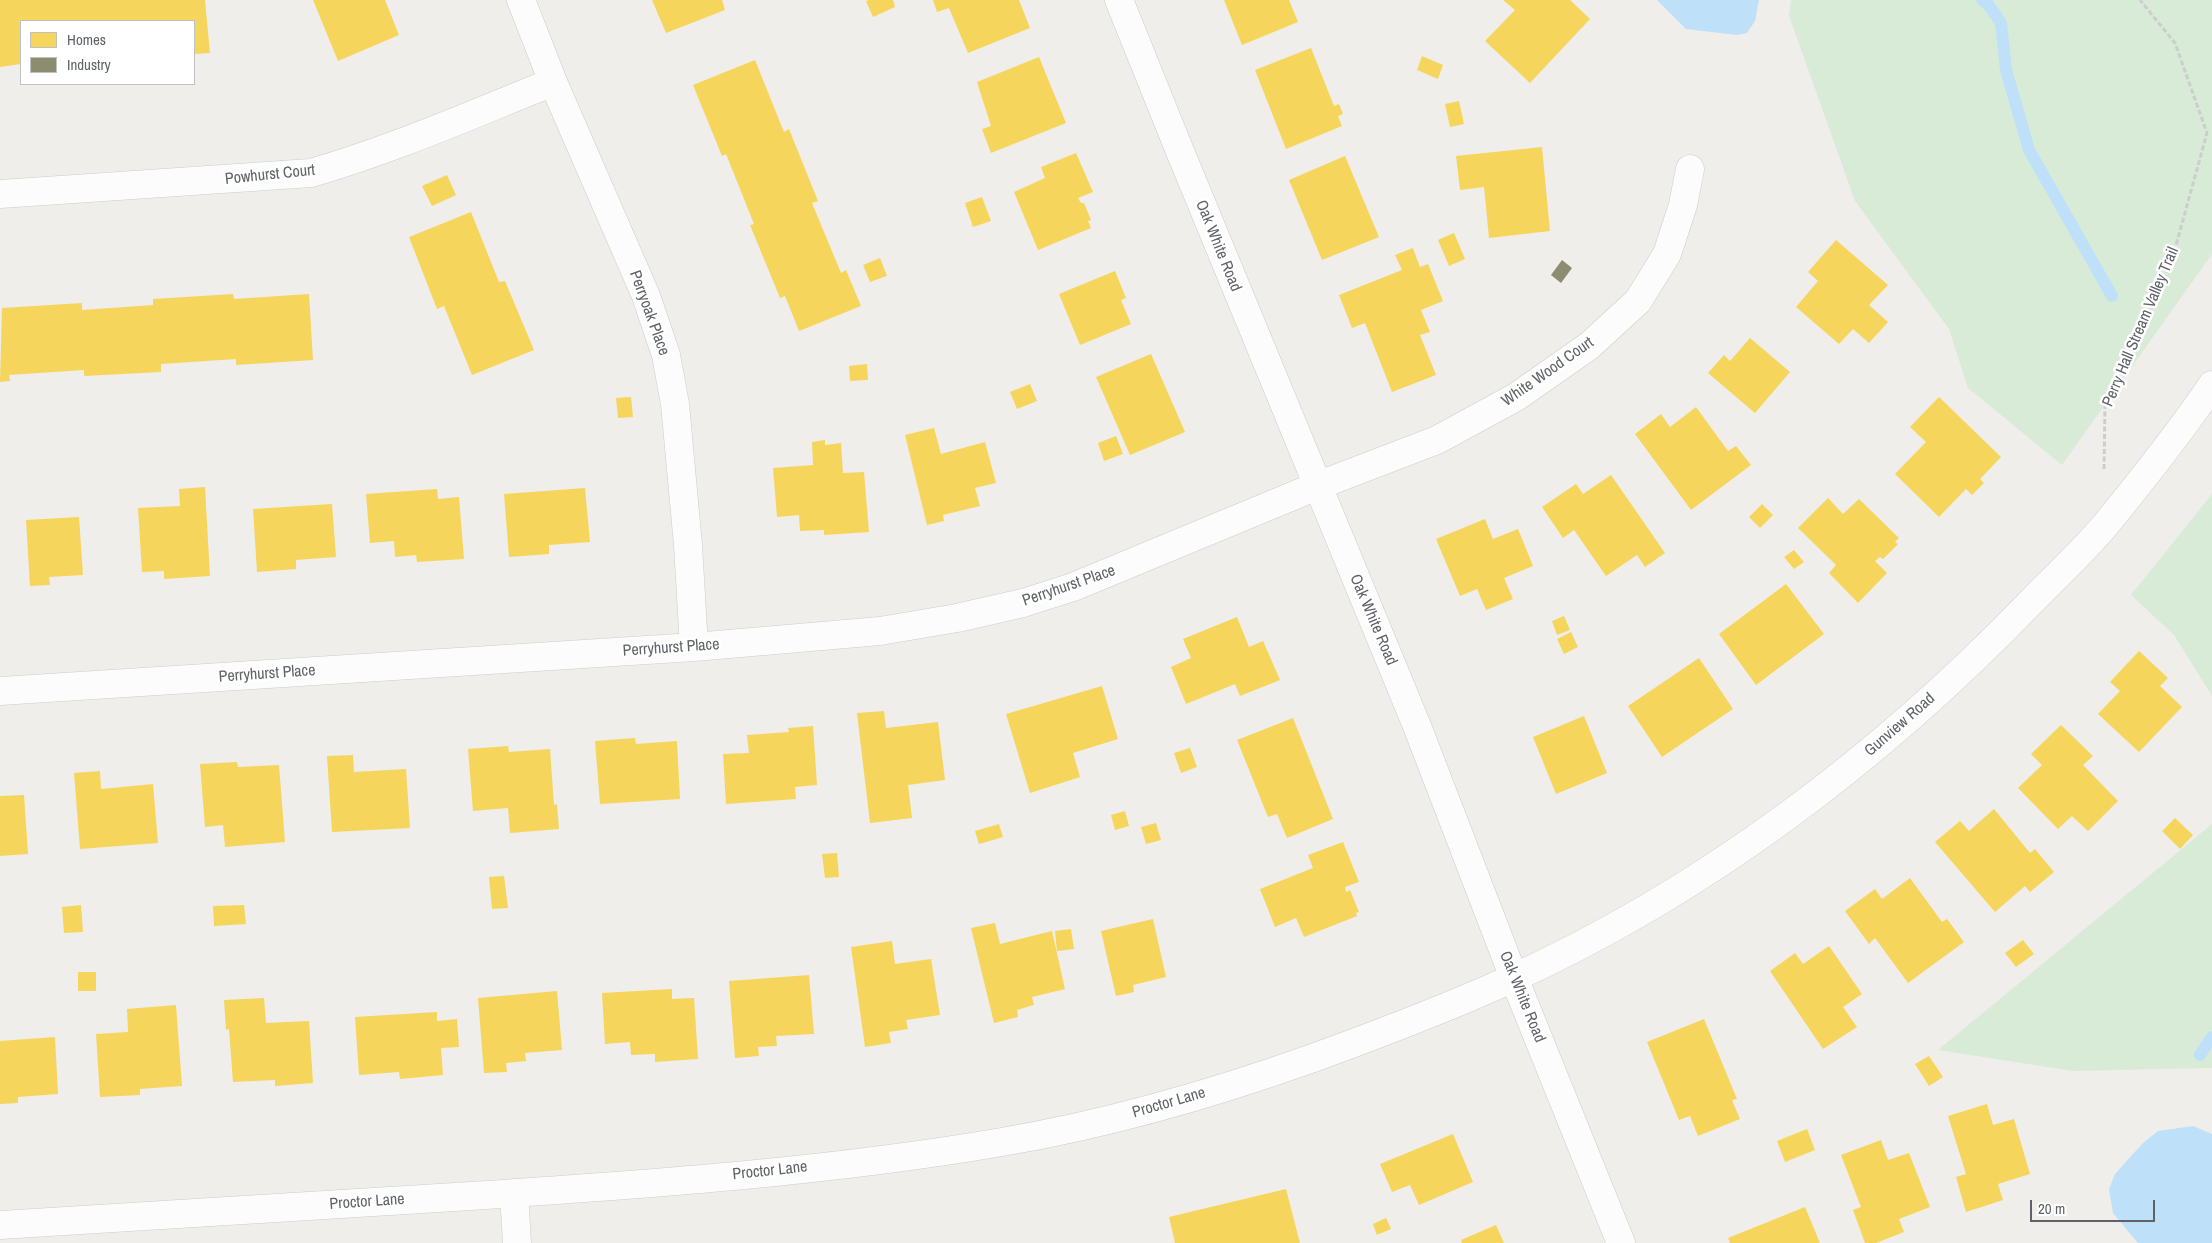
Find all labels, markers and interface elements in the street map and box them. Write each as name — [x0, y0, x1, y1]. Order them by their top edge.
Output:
legend — [20, 20, 195, 85]
text: Homes — [67, 29, 106, 50]
text: Industry — [67, 54, 111, 75]
street label: Powhurst Court — [224, 161, 316, 189]
street label: Oak White Road — [1191, 197, 1245, 295]
street label: Perry Hall Stream Valley Trail — [2099, 244, 2183, 410]
street label: Perryoak Place — [625, 268, 673, 358]
street label: White Wood Court — [1498, 333, 1598, 411]
street label: Perryhurst Place — [1020, 561, 1118, 611]
street label: Oak White Road — [1345, 572, 1401, 668]
street label: Perryhurst Place — [622, 635, 720, 661]
street label: Perryhurst Place — [218, 661, 316, 687]
street label: Gunview Road — [1861, 689, 1939, 761]
street label: Oak White Road — [1495, 948, 1549, 1046]
street label: Proctor Lane — [1130, 1083, 1208, 1123]
street label: Proctor Lane — [732, 1158, 808, 1184]
street label: Proctor Lane — [329, 1190, 405, 1214]
scale bar — [2032, 1190, 2157, 1222]
text: 20 m — [2038, 1198, 2065, 1219]

